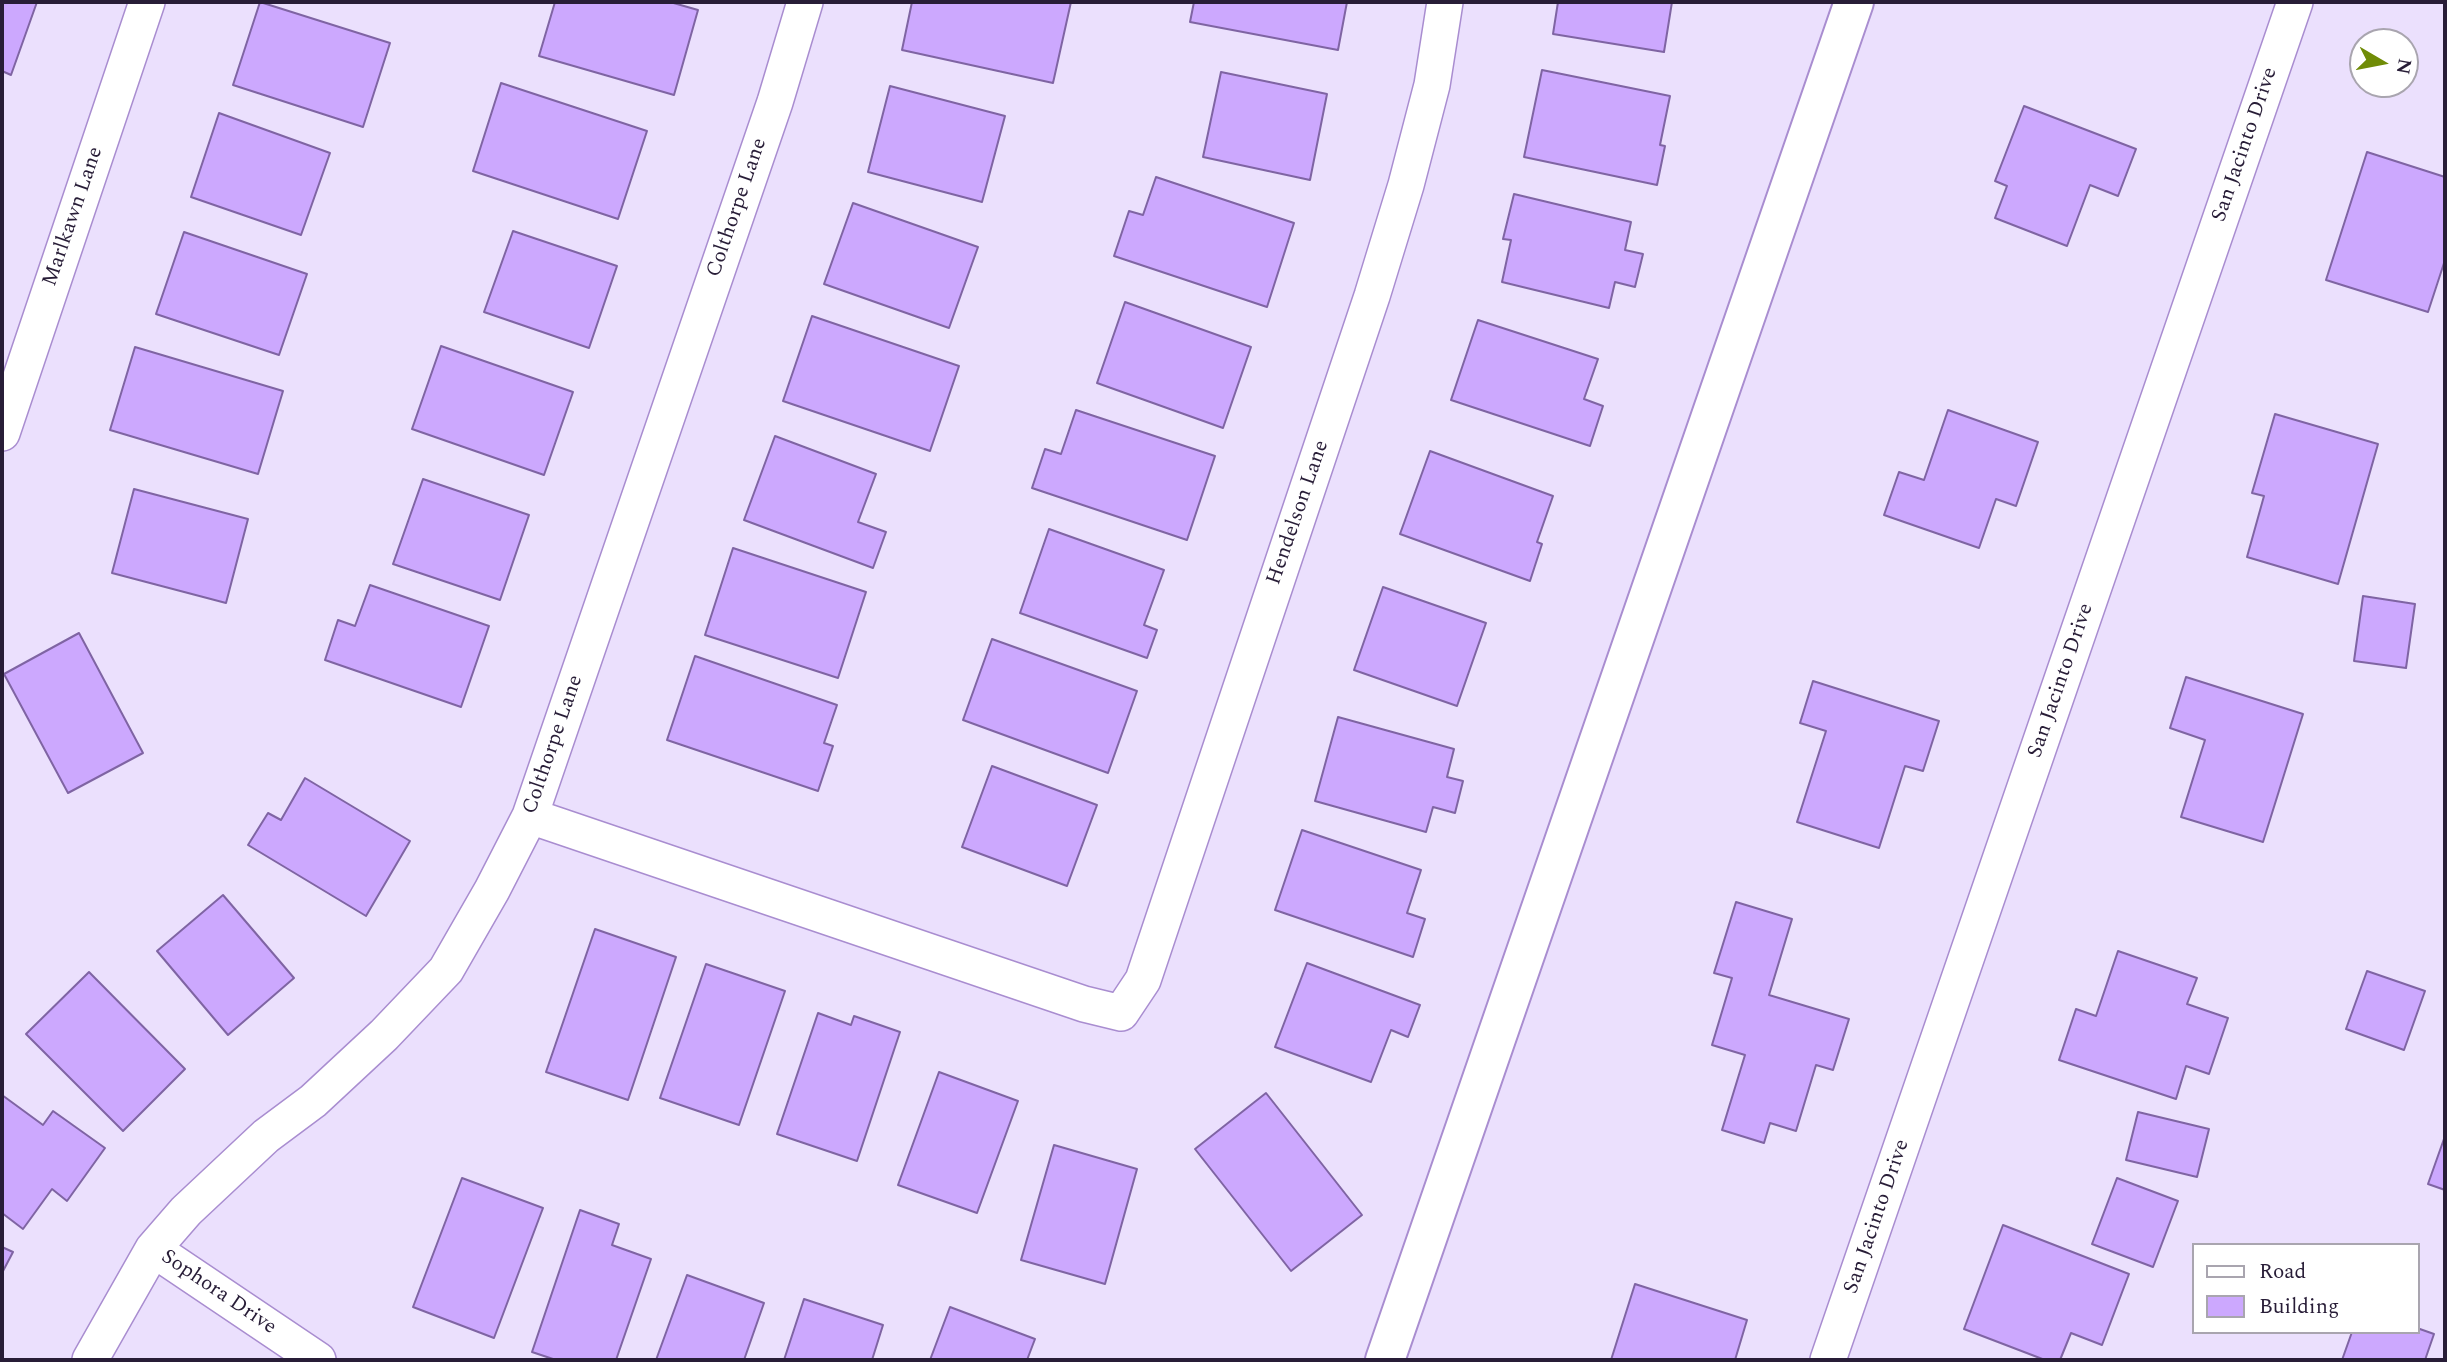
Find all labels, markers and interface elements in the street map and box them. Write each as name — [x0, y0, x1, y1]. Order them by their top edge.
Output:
north arrow — [2349, 28, 2419, 98]
text: N — [2388, 56, 2419, 77]
street label: San Jacinto Drive — [2208, 65, 2284, 225]
street label: Colthorpe Lane — [702, 135, 774, 281]
street label: Marlkawn Lane — [38, 144, 110, 290]
street label: Hendelson Lane — [1262, 437, 1336, 589]
street label: San Jacinto Drive — [2024, 601, 2100, 761]
street label: Colthorpe Lane — [518, 672, 590, 818]
street label: San Jacinto Drive — [1840, 1137, 1916, 1297]
legend — [2192, 1243, 2419, 1334]
street label: Sophora Drive — [155, 1245, 281, 1341]
text: Road — [2259, 1256, 2306, 1288]
text: Building — [2259, 1291, 2339, 1323]

